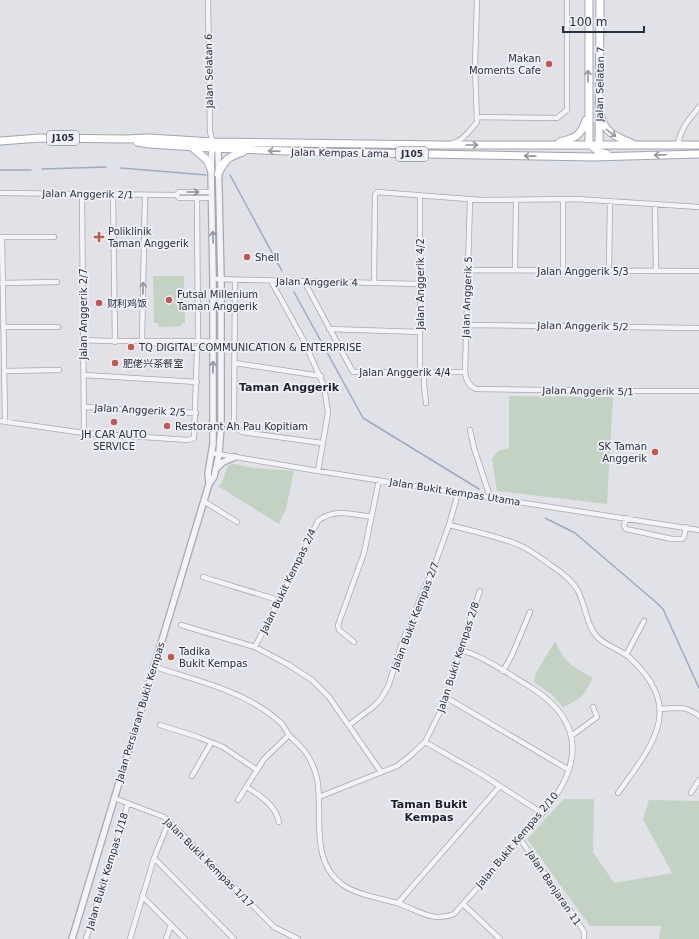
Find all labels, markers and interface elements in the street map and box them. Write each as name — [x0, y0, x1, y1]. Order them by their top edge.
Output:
scale bar — [563, 8, 644, 34]
text: 100 m — [569, 15, 607, 29]
street label: Jalan Selatan 6 — [203, 33, 215, 110]
street label: Jalan Selatan 7 — [594, 46, 606, 123]
place label: Makan Moments Cafe — [469, 53, 541, 76]
marker: Makan Moments Cafe — [544, 59, 554, 69]
one-way arrow — [584, 70, 592, 83]
one-way arrow — [606, 129, 617, 137]
road number: J105 — [47, 131, 79, 145]
one-way arrow — [465, 141, 478, 149]
one-way arrow — [268, 147, 281, 154]
street label: Jalan Kempas Lama — [290, 147, 389, 159]
road number: J105 — [396, 147, 428, 161]
one-way arrow — [654, 151, 667, 159]
one-way arrow — [524, 152, 537, 160]
street label: Jalan Anggerik 2/1 — [41, 188, 134, 200]
one-way arrow — [186, 188, 199, 196]
place label: Poliklinik Taman Anggerik — [107, 226, 189, 249]
marker: Poliklinik Taman Anggerik — [93, 231, 105, 243]
one-way arrow — [209, 231, 216, 244]
street label: Jalan Anggerik 4/2 — [415, 238, 426, 331]
marker: Shell — [242, 252, 252, 262]
place label: Shell — [255, 252, 279, 263]
street label: Jalan Anggerik 5 — [460, 256, 474, 339]
street label: Jalan Anggerik 5/3 — [536, 266, 629, 277]
street label: Jalan Anggerik 2/7 — [78, 268, 89, 361]
street label: Jalan Anggerik 4 — [275, 276, 358, 288]
one-way arrow — [139, 282, 147, 295]
place label: Futsal Millenium Taman Anggerik — [176, 289, 258, 312]
marker: Futsal Millenium Taman Anggerik — [164, 295, 174, 305]
marker: 财利鸡饭 — [94, 298, 104, 308]
place label: 财利鸡饭 — [107, 298, 147, 309]
street label: Jalan Anggerik 5/2 — [536, 320, 629, 332]
marker: TQ DIGITAL COMMUNICATION & ENTERPRISE — [126, 342, 136, 352]
place label: TQ DIGITAL COMMUNICATION & ENTERPRISE — [138, 342, 362, 353]
marker: 肥佬兴茶餐室 — [110, 358, 120, 368]
place label: 肥佬兴茶餐室 — [123, 358, 183, 369]
one-way arrow — [209, 361, 217, 374]
street label: Jalan Anggerik 4/4 — [358, 367, 451, 378]
district label: Taman Anggerik — [239, 381, 340, 394]
street label: Jalan Anggerik 5/1 — [541, 385, 634, 397]
street label: Jalan Anggerik 2/5 — [93, 402, 186, 418]
marker: JH CAR AUTO SERVICE — [109, 417, 119, 427]
marker: Restorant Ah Pau Kopitiam — [162, 421, 172, 431]
place label: Restorant Ah Pau Kopitiam — [175, 421, 308, 432]
place label: JH CAR AUTO SERVICE — [80, 429, 147, 452]
place label: SK Taman Anggerik — [598, 441, 647, 464]
marker: SK Taman Anggerik — [650, 447, 660, 457]
street label: Jalan Bukit Kempas Utama — [388, 476, 521, 508]
street label: Jalan Bukit Kempas 2/4 — [257, 527, 318, 636]
street label: Jalan Bukit Kempas 2/7 — [389, 560, 441, 673]
street label: Jalan Bukit Kempas 2/8 — [435, 600, 481, 714]
street label: Jalan Persiaran Bukit Kempas — [113, 641, 167, 784]
place label: Tadika Bukit Kempas — [178, 646, 248, 669]
marker: Tadika Bukit Kempas — [166, 652, 176, 662]
street label: Jalan Bukit Kempas 2/10 — [473, 790, 560, 891]
district label: Taman Bukit Kempas — [391, 798, 467, 824]
street label: Jalan Bukit Kempas 1/18 — [84, 811, 130, 932]
street label: Jalan Bukit Kempas 1/17 — [161, 815, 256, 910]
street label: Jalan Banjaran 11 — [524, 848, 583, 928]

